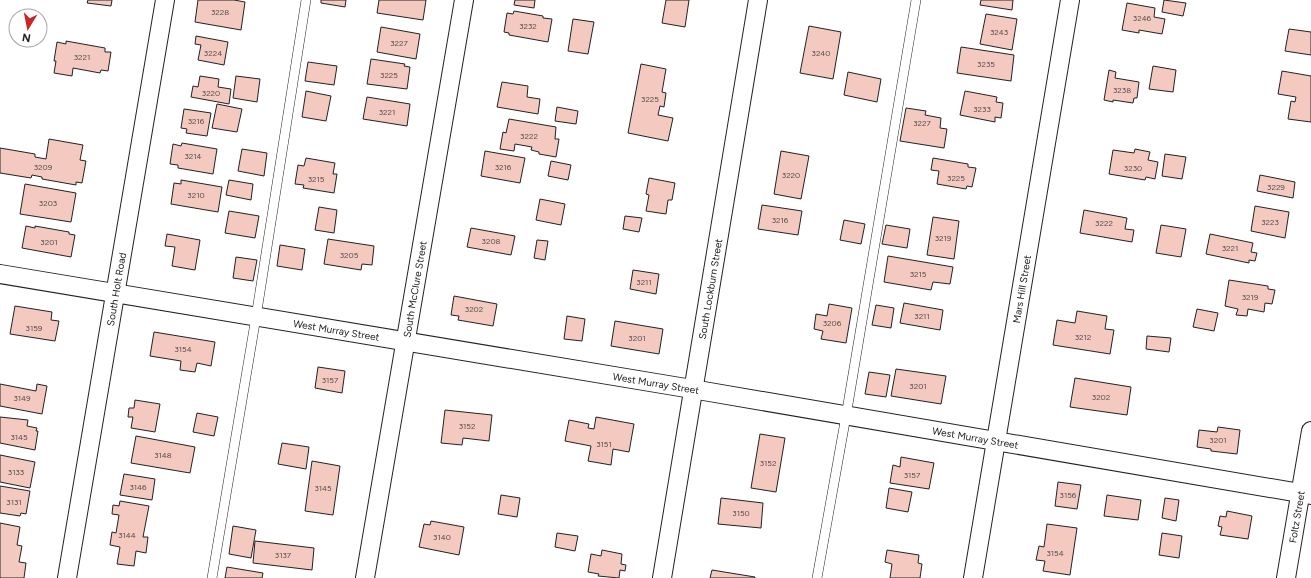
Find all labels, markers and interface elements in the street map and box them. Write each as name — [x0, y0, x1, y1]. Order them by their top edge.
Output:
house number: 3228 — [211, 7, 229, 17]
north arrow — [8, 8, 48, 48]
house number: 3246 — [1133, 13, 1152, 23]
house number: 3232 — [519, 21, 537, 31]
house number: 3243 — [990, 27, 1008, 37]
text: N — [21, 30, 32, 44]
house number: 3227 — [390, 38, 408, 48]
house number: 3224 — [204, 48, 222, 58]
house number: 3240 — [812, 48, 830, 58]
house number: 3221 — [74, 52, 90, 62]
house number: 3235 — [977, 59, 995, 69]
house number: 3225 — [380, 70, 398, 80]
house number: 3238 — [1113, 85, 1131, 95]
house number: 3220 — [202, 88, 220, 98]
house number: 3225 — [641, 94, 659, 104]
house number: 3233 — [973, 104, 991, 114]
house number: 3221 — [379, 107, 395, 117]
house number: 3216 — [188, 116, 205, 126]
house number: 3227 — [913, 118, 931, 128]
house number: 3222 — [520, 131, 538, 141]
house number: 3214 — [184, 151, 202, 161]
house number: 3209 — [34, 162, 53, 172]
house number: 3216 — [495, 162, 512, 172]
house number: 3230 — [1124, 163, 1142, 173]
house number: 3220 — [782, 170, 800, 180]
house number: 3225 — [947, 173, 965, 183]
house number: 3215 — [308, 174, 325, 184]
house number: 3229 — [1267, 182, 1285, 192]
house number: 3210 — [187, 190, 205, 200]
house number: 3203 — [39, 198, 57, 208]
house number: 3216 — [772, 215, 789, 225]
house number: 3223 — [1261, 217, 1279, 227]
house number: 3222 — [1095, 218, 1113, 228]
house number: 3219 — [935, 233, 952, 243]
house number: 3208 — [482, 236, 501, 246]
house number: 3201 — [40, 237, 58, 247]
street label: South Lockburn Street — [696, 238, 725, 340]
street label: South McClure Street — [400, 240, 430, 339]
house number: 3221 — [1222, 243, 1238, 253]
house number: 3205 — [340, 250, 359, 260]
street label: South Holt Road — [104, 251, 129, 327]
street label: Mars Hill Street — [1010, 254, 1034, 324]
house number: 3215 — [910, 269, 927, 279]
house number: 3211 — [636, 277, 652, 287]
house number: 3219 — [1242, 292, 1259, 302]
house number: 3202 — [465, 304, 483, 314]
house number: 3211 — [914, 311, 930, 321]
street label: West Murray Street — [292, 317, 381, 344]
house number: 3206 — [823, 318, 842, 328]
house number: 3159 — [26, 323, 43, 333]
house number: 3212 — [1075, 332, 1091, 342]
house number: 3201 — [628, 333, 646, 343]
house number: 3154 — [174, 344, 192, 354]
street label: West Murray Street — [612, 370, 700, 397]
house number: 3157 — [322, 375, 339, 385]
house number: 3201 — [909, 381, 927, 391]
house number: 3202 — [1092, 392, 1110, 402]
house number: 3149 — [13, 393, 31, 403]
house number: 3152 — [459, 421, 475, 431]
street label: West Murray Street — [931, 424, 1020, 452]
house number: 3145 — [10, 432, 28, 442]
house number: 3201 — [1209, 435, 1227, 445]
house number: 3151 — [596, 439, 612, 449]
house number: 3148 — [154, 450, 172, 460]
house number: 3152 — [760, 458, 776, 468]
house number: 3133 — [8, 467, 24, 477]
house number: 3157 — [904, 470, 921, 480]
house number: 3146 — [129, 482, 147, 492]
house number: 3145 — [314, 483, 332, 493]
house number: 3156 — [1060, 490, 1077, 500]
street label: Foltz Street — [1286, 490, 1308, 544]
house number: 3131 — [6, 497, 22, 507]
house number: 3150 — [732, 508, 750, 518]
house number: 3144 — [118, 530, 136, 540]
house number: 3140 — [433, 532, 451, 542]
house number: 3154 — [1046, 548, 1064, 558]
house number: 3137 — [275, 550, 292, 560]

